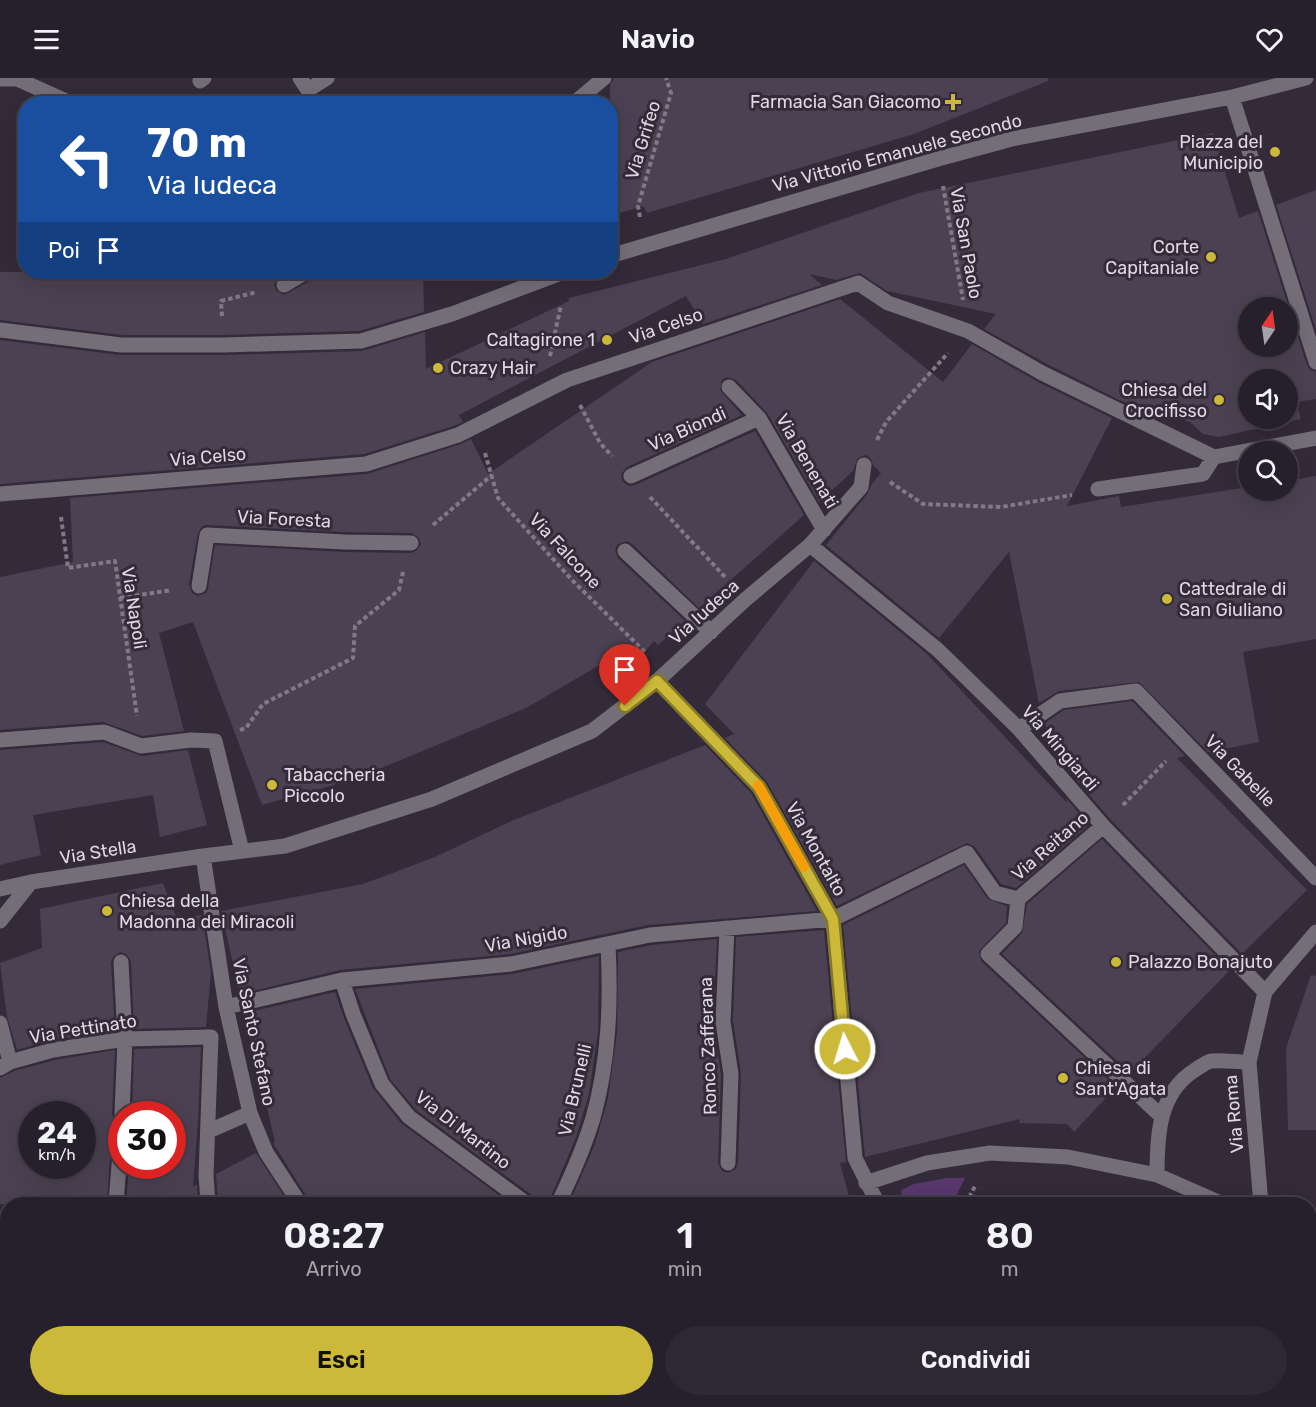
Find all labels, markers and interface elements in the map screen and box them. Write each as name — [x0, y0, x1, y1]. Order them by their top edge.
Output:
icon: menu — [30, 23, 63, 56]
text: Navio — [621, 23, 695, 55]
icon: heart — [1253, 23, 1286, 56]
place label: Farmacia San Giacomo — [750, 91, 941, 113]
marker: Farmacia San Giacomo — [946, 95, 960, 109]
street label: Via Grifeo — [621, 98, 665, 182]
street label: Via Vittorio Emanuele Secondo — [770, 109, 1024, 197]
text: 70 m — [147, 118, 247, 168]
icon: left — [48, 120, 126, 198]
place label: Piazza del Municipio — [1179, 131, 1263, 174]
marker: Piazza del Municipio — [1268, 145, 1282, 159]
text: Via Iudeca — [147, 169, 277, 201]
street label: Via San Paolo — [945, 185, 987, 301]
icon: arrive — [92, 234, 125, 267]
place label: Corte Capitaniale — [1105, 236, 1199, 279]
text: Poi — [48, 237, 80, 264]
marker: Corte Capitaniale — [1204, 250, 1218, 264]
north arrow — [1238, 297, 1298, 357]
map controls — [1238, 297, 1298, 501]
street label: Via Celso — [626, 303, 706, 349]
place label: Caltagirone 1 — [487, 329, 595, 351]
marker: Caltagirone 1 — [600, 333, 614, 347]
place label: Crazy Hair — [450, 357, 536, 379]
marker: Crazy Hair — [431, 361, 445, 375]
button: sound — [1238, 369, 1298, 429]
place label: Chiesa del Crocifisso — [1121, 379, 1207, 422]
marker: Chiesa del Crocifisso — [1212, 393, 1226, 407]
street label: Via Biondi — [645, 402, 729, 456]
street label: Via Benenati — [771, 410, 843, 512]
button: search — [1238, 441, 1298, 501]
street label: Via Celso — [169, 443, 247, 471]
street label: Via Foresta — [237, 506, 331, 532]
street label: Via Falcone — [524, 508, 606, 594]
street label: Via Napoli — [117, 565, 151, 651]
street label: Via Iudeca — [664, 575, 744, 649]
place label: Cattedrale di San Giuliano — [1179, 578, 1286, 621]
marker: Cattedrale di San Giuliano — [1160, 592, 1174, 606]
pin — [599, 644, 650, 706]
icon: arrive — [608, 653, 641, 686]
street label: Via Mingiardi — [1017, 701, 1103, 795]
street label: Via Gabelle — [1200, 730, 1280, 812]
place label: Tabaccheria Piccolo — [284, 764, 385, 807]
marker: Tabaccheria Piccolo — [265, 778, 279, 792]
street label: Via Montalto — [781, 798, 851, 900]
street label: Via Reitano — [1007, 807, 1093, 885]
street label: Via Stella — [58, 835, 138, 869]
place label: Chiesa della Madonna dei Miracoli — [119, 890, 294, 933]
marker: Chiesa della Madonna dei Miracoli — [100, 904, 114, 918]
street label: Via Nigido — [483, 921, 569, 957]
place label: Palazzo Bonajuto — [1128, 951, 1273, 973]
marker: Palazzo Bonajuto — [1109, 955, 1123, 969]
street label: Via Santo Stefano — [228, 956, 280, 1108]
street label: Ronco Zafferana — [695, 977, 721, 1115]
street label: Via Pettinato — [28, 1010, 138, 1048]
position arrow — [813, 1017, 877, 1081]
street label: Via Brunelli — [554, 1042, 596, 1138]
place label: Chiesa di Sant'Agata — [1075, 1057, 1166, 1100]
marker: Chiesa di Sant'Agata — [1056, 1071, 1070, 1085]
street label: Via Roma — [1220, 1074, 1248, 1154]
street label: Via Di Martino — [411, 1086, 515, 1174]
speed limit sign: 30 — [108, 1101, 186, 1179]
text: 24 — [37, 1115, 77, 1151]
text: km/h — [38, 1146, 76, 1164]
text: 08:27 — [283, 1214, 384, 1257]
text: 1 — [676, 1214, 694, 1257]
text: 80 — [986, 1214, 1034, 1257]
text: Arrivo — [306, 1257, 362, 1281]
text: min — [668, 1257, 702, 1281]
text: m — [1001, 1257, 1019, 1281]
button: Esci — [30, 1326, 653, 1395]
button: Condividi — [665, 1326, 1287, 1395]

